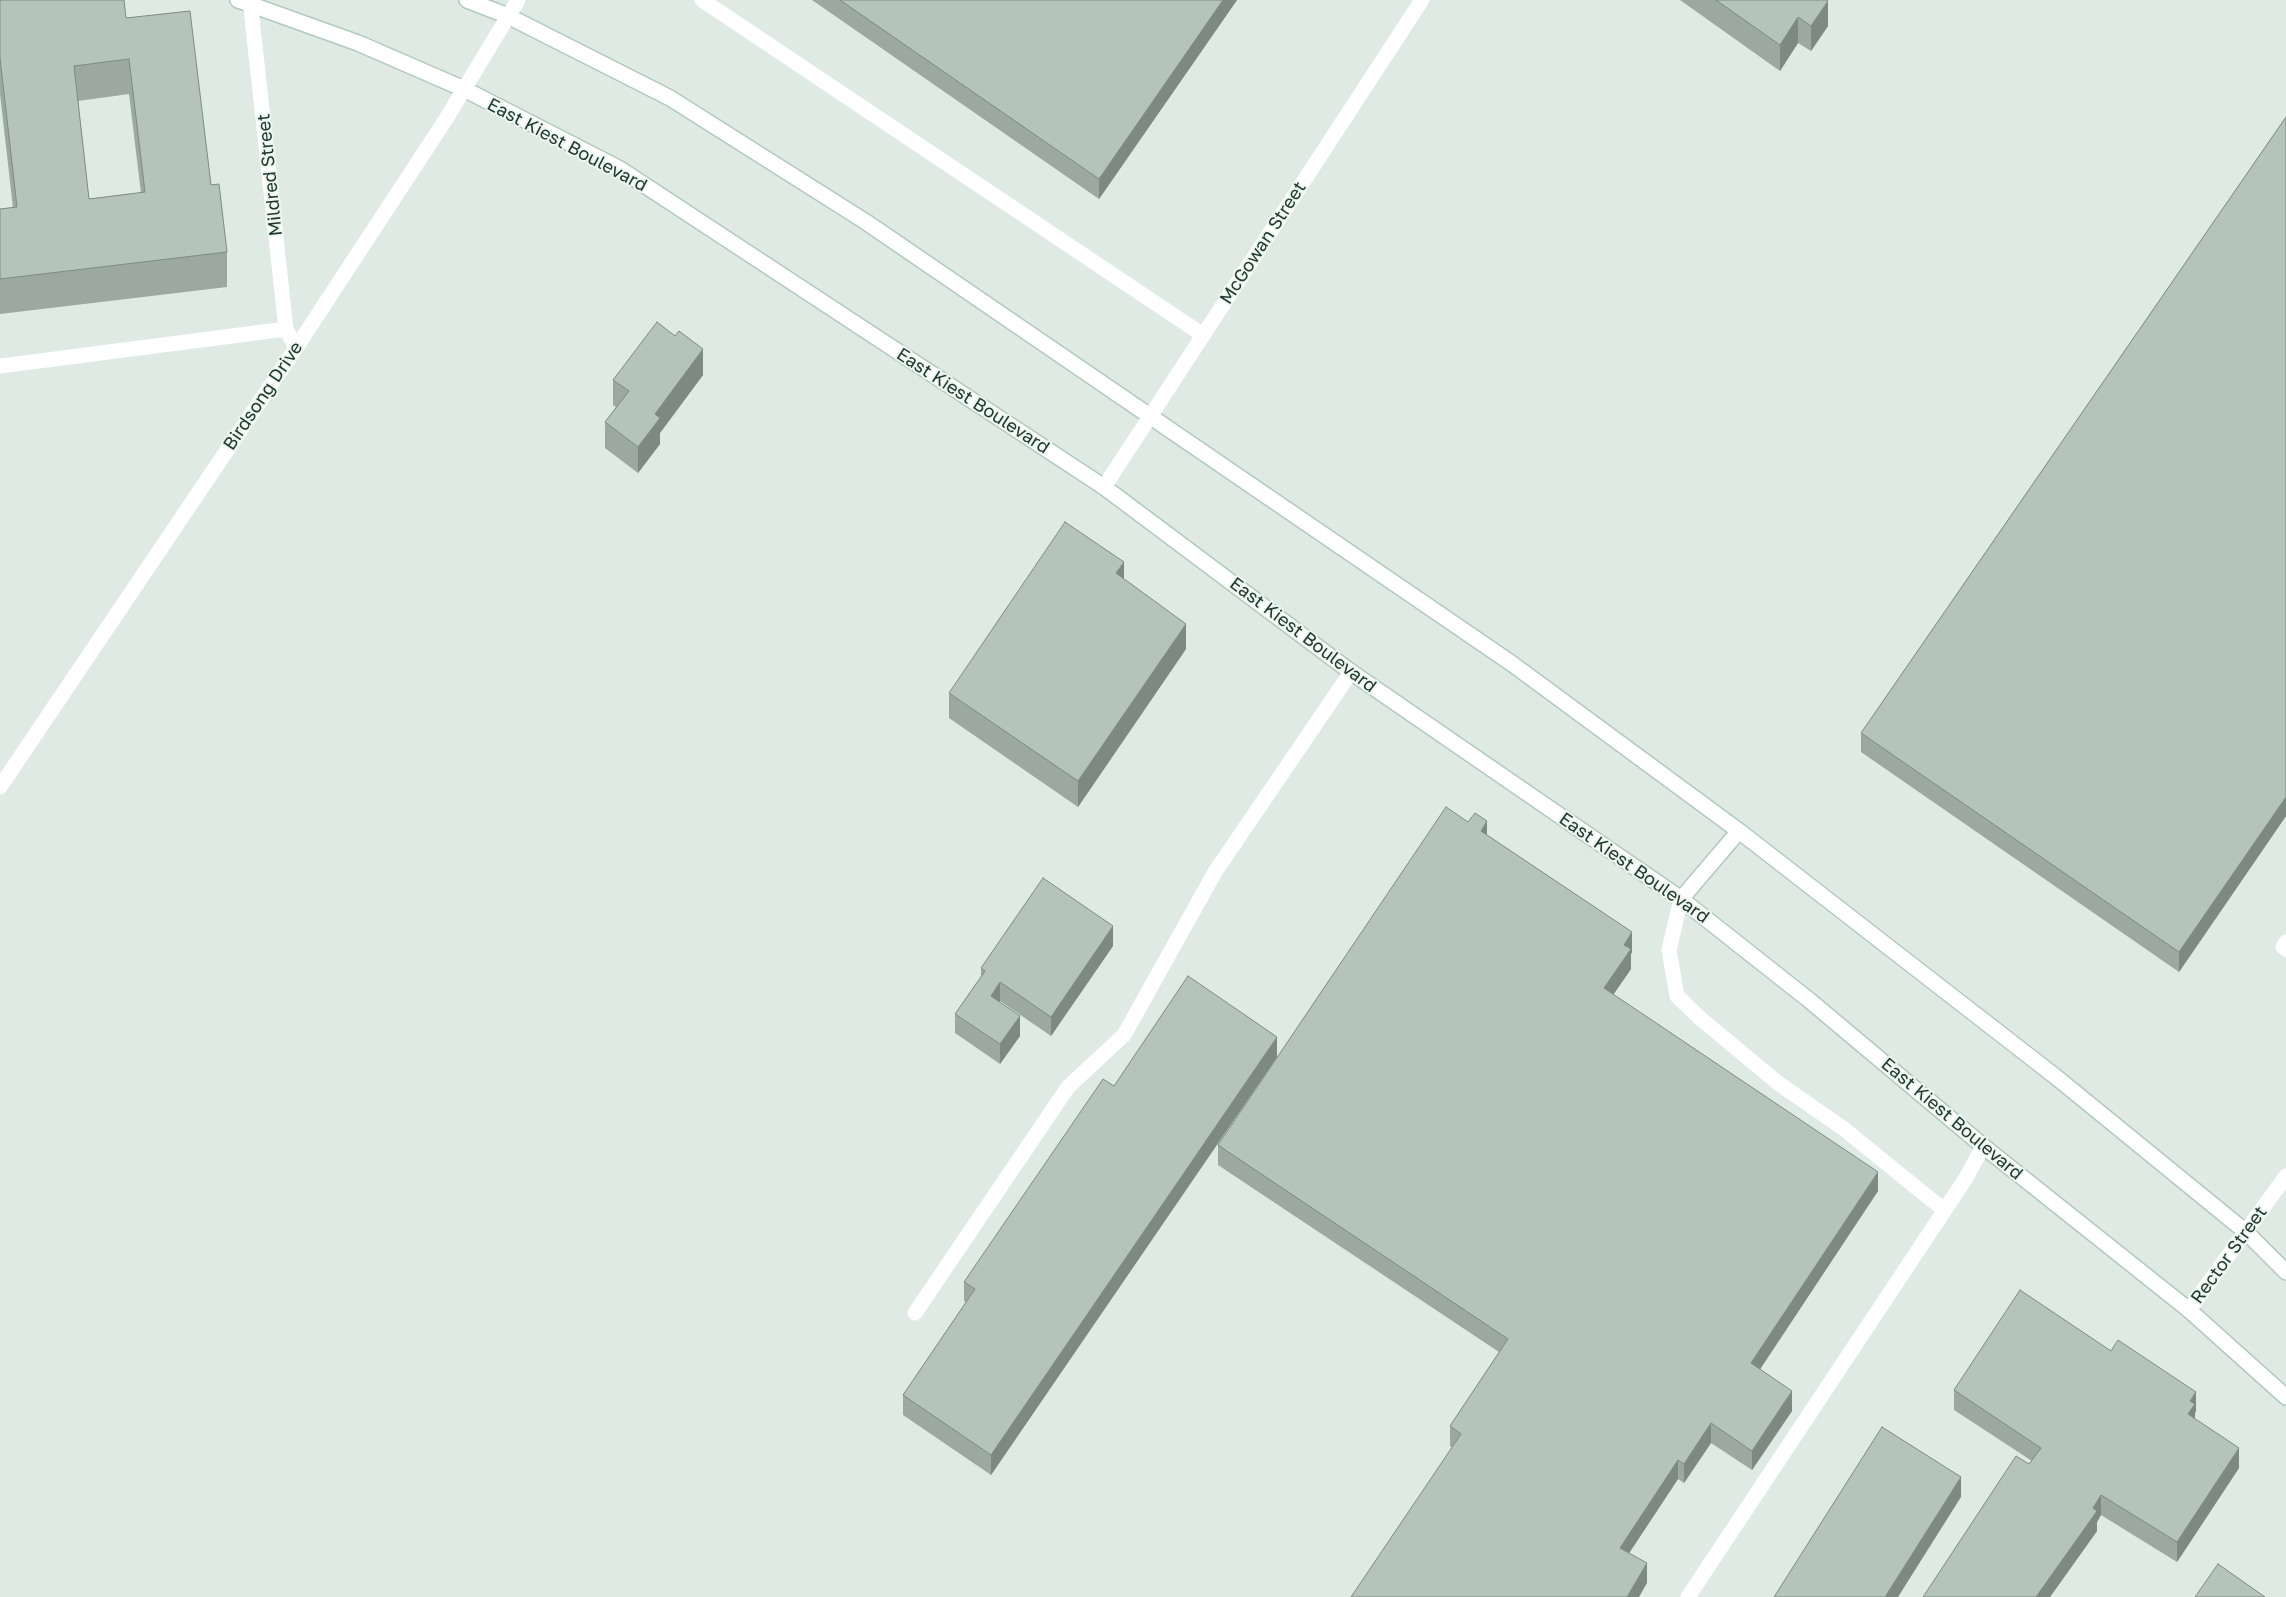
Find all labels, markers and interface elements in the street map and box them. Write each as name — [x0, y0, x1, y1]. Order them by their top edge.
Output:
street label: East Kiest Boulevard — [483, 94, 651, 196]
street label: Mildred Street — [253, 113, 287, 237]
street label: McGowan Street — [1215, 178, 1311, 308]
street label: Birdsong Drive — [219, 338, 307, 454]
street label: East Kiest Boulevard — [892, 343, 1054, 459]
street label: East Kiest Boulevard — [1225, 573, 1381, 697]
street label: East Kiest Boulevard — [1555, 808, 1713, 928]
street label: East Kiest Boulevard — [1877, 1053, 2027, 1185]
street label: Rector Street — [2186, 1202, 2272, 1308]

